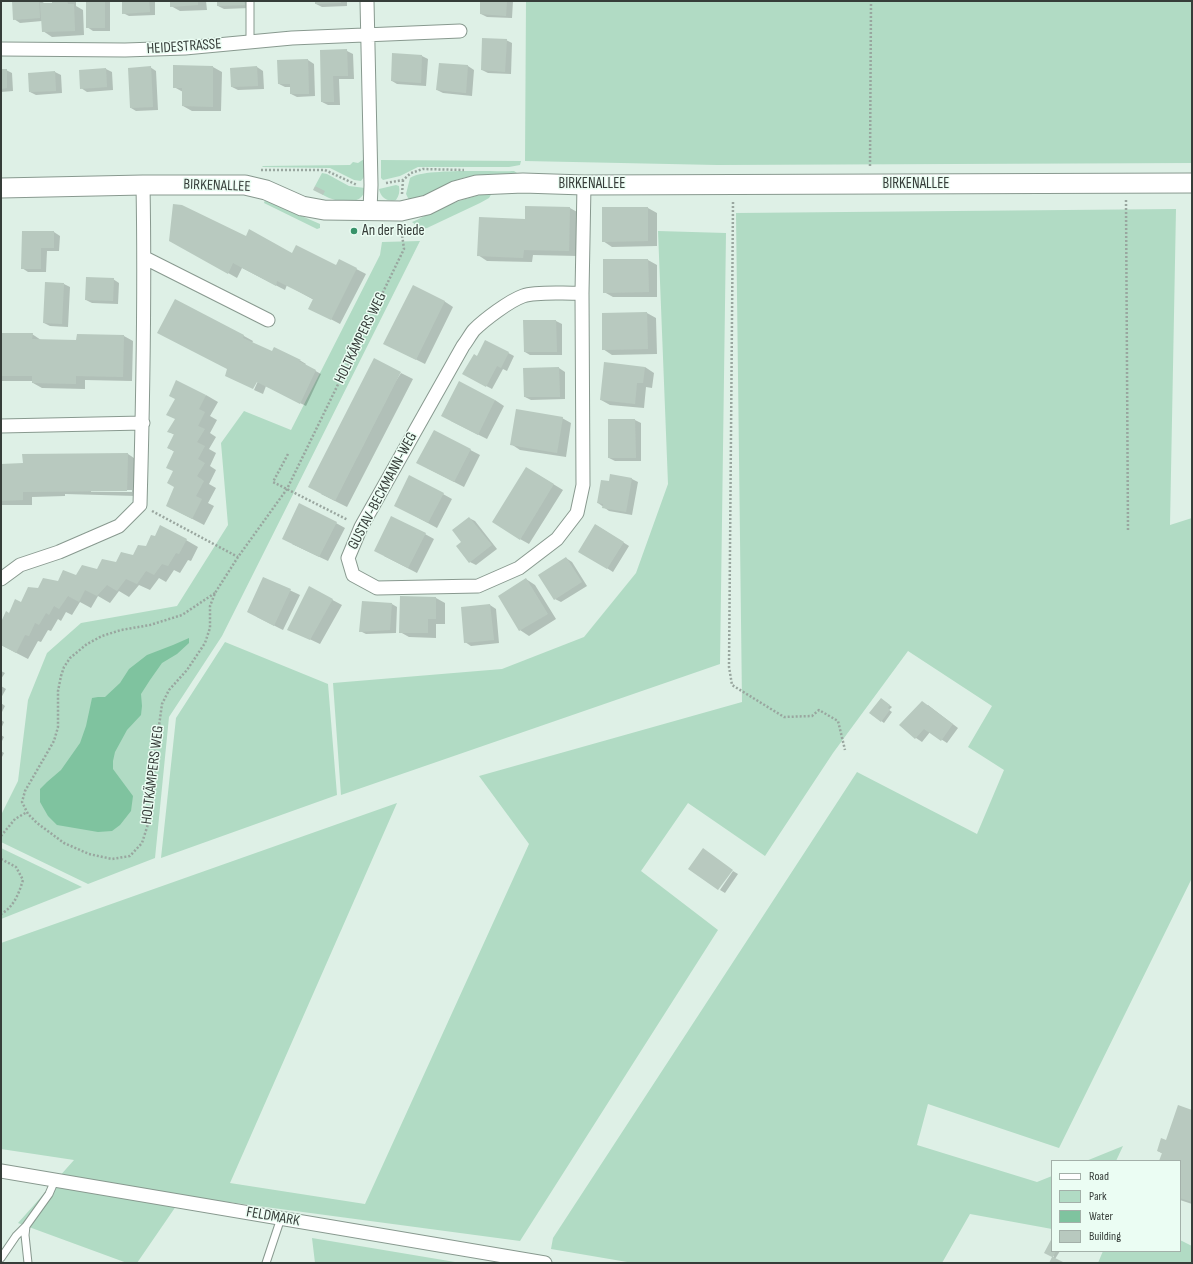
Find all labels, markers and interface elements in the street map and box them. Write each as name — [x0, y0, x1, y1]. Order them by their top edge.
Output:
street label: HEIDESTRASSE — [146, 35, 222, 59]
street label: BIRKENALLEE — [558, 175, 626, 193]
street label: BIRKENALLEE — [882, 175, 950, 193]
street label: BIRKENALLEE — [183, 176, 251, 196]
place label: An der Riede — [362, 222, 425, 240]
marker: An der Riede — [349, 226, 359, 236]
street label: HOLTKÄMPERS WEG — [331, 289, 391, 387]
street label: GUSTAV-BECKMANN-WEG — [344, 429, 422, 553]
street label: HOLTKÄMPERS WEG — [138, 725, 168, 825]
legend — [1051, 1160, 1181, 1252]
text: Road — [1089, 1169, 1109, 1184]
text: Park — [1089, 1189, 1107, 1204]
street label: FELDMARK — [245, 1203, 301, 1231]
text: Water — [1089, 1209, 1113, 1224]
text: Building — [1089, 1229, 1121, 1244]

